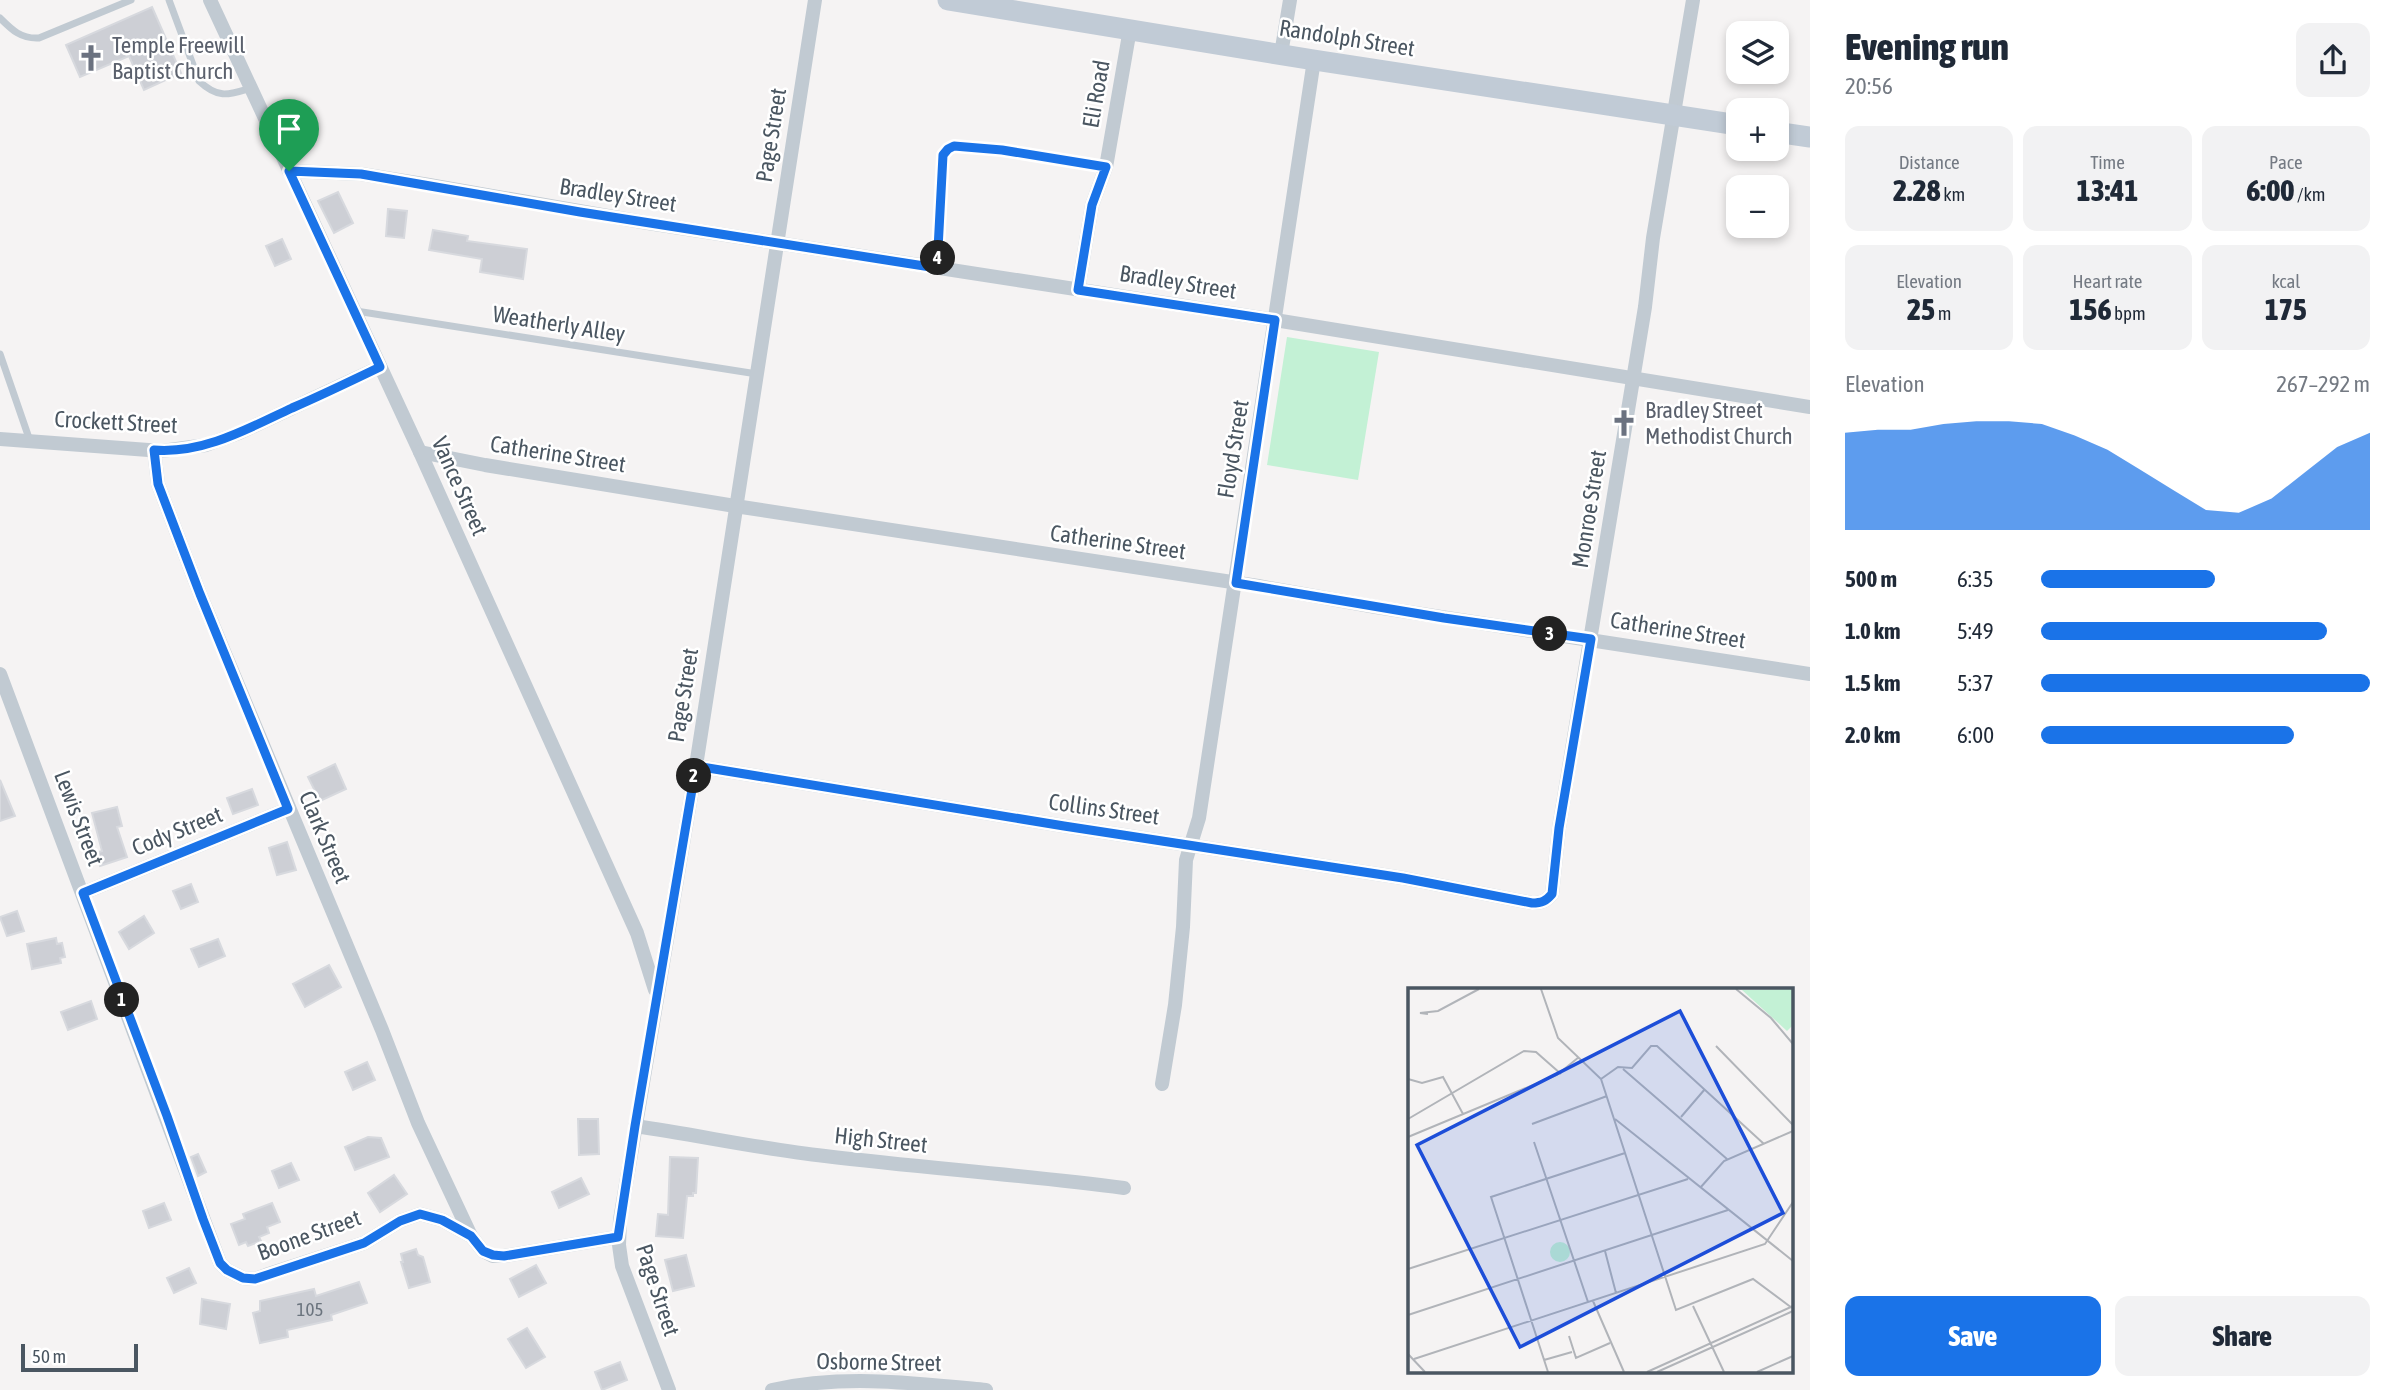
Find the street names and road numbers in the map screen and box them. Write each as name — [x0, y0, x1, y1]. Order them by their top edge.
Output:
street label: Randolph Street — [1277, 14, 1417, 62]
street label: Eli Road — [1077, 58, 1115, 130]
street label: Page Street — [751, 86, 791, 184]
street label: Bradley Street — [558, 173, 678, 217]
street label: Bradley Street — [1118, 260, 1238, 304]
street label: Weatherly Alley — [491, 301, 627, 347]
street label: Floyd Street — [1212, 398, 1254, 500]
street label: Crockett Street — [54, 406, 178, 438]
street label: Catherine Street — [489, 430, 627, 478]
street label: Vance Street — [427, 433, 493, 539]
street label: Monroe Street — [1567, 448, 1611, 570]
street label: Catherine Street — [1049, 520, 1187, 564]
street label: Catherine Street — [1609, 606, 1747, 654]
street label: Page Street — [663, 646, 703, 744]
street label: Lewis Street — [49, 767, 109, 869]
street label: Clark Street — [294, 787, 356, 887]
street label: Collins Street — [1047, 788, 1161, 830]
street label: Cody Street — [128, 801, 226, 861]
street label: High Street — [833, 1122, 929, 1158]
street label: Boone Street — [254, 1204, 364, 1266]
street label: Page Street — [631, 1241, 685, 1339]
street label: Osborne Street — [816, 1348, 942, 1376]

